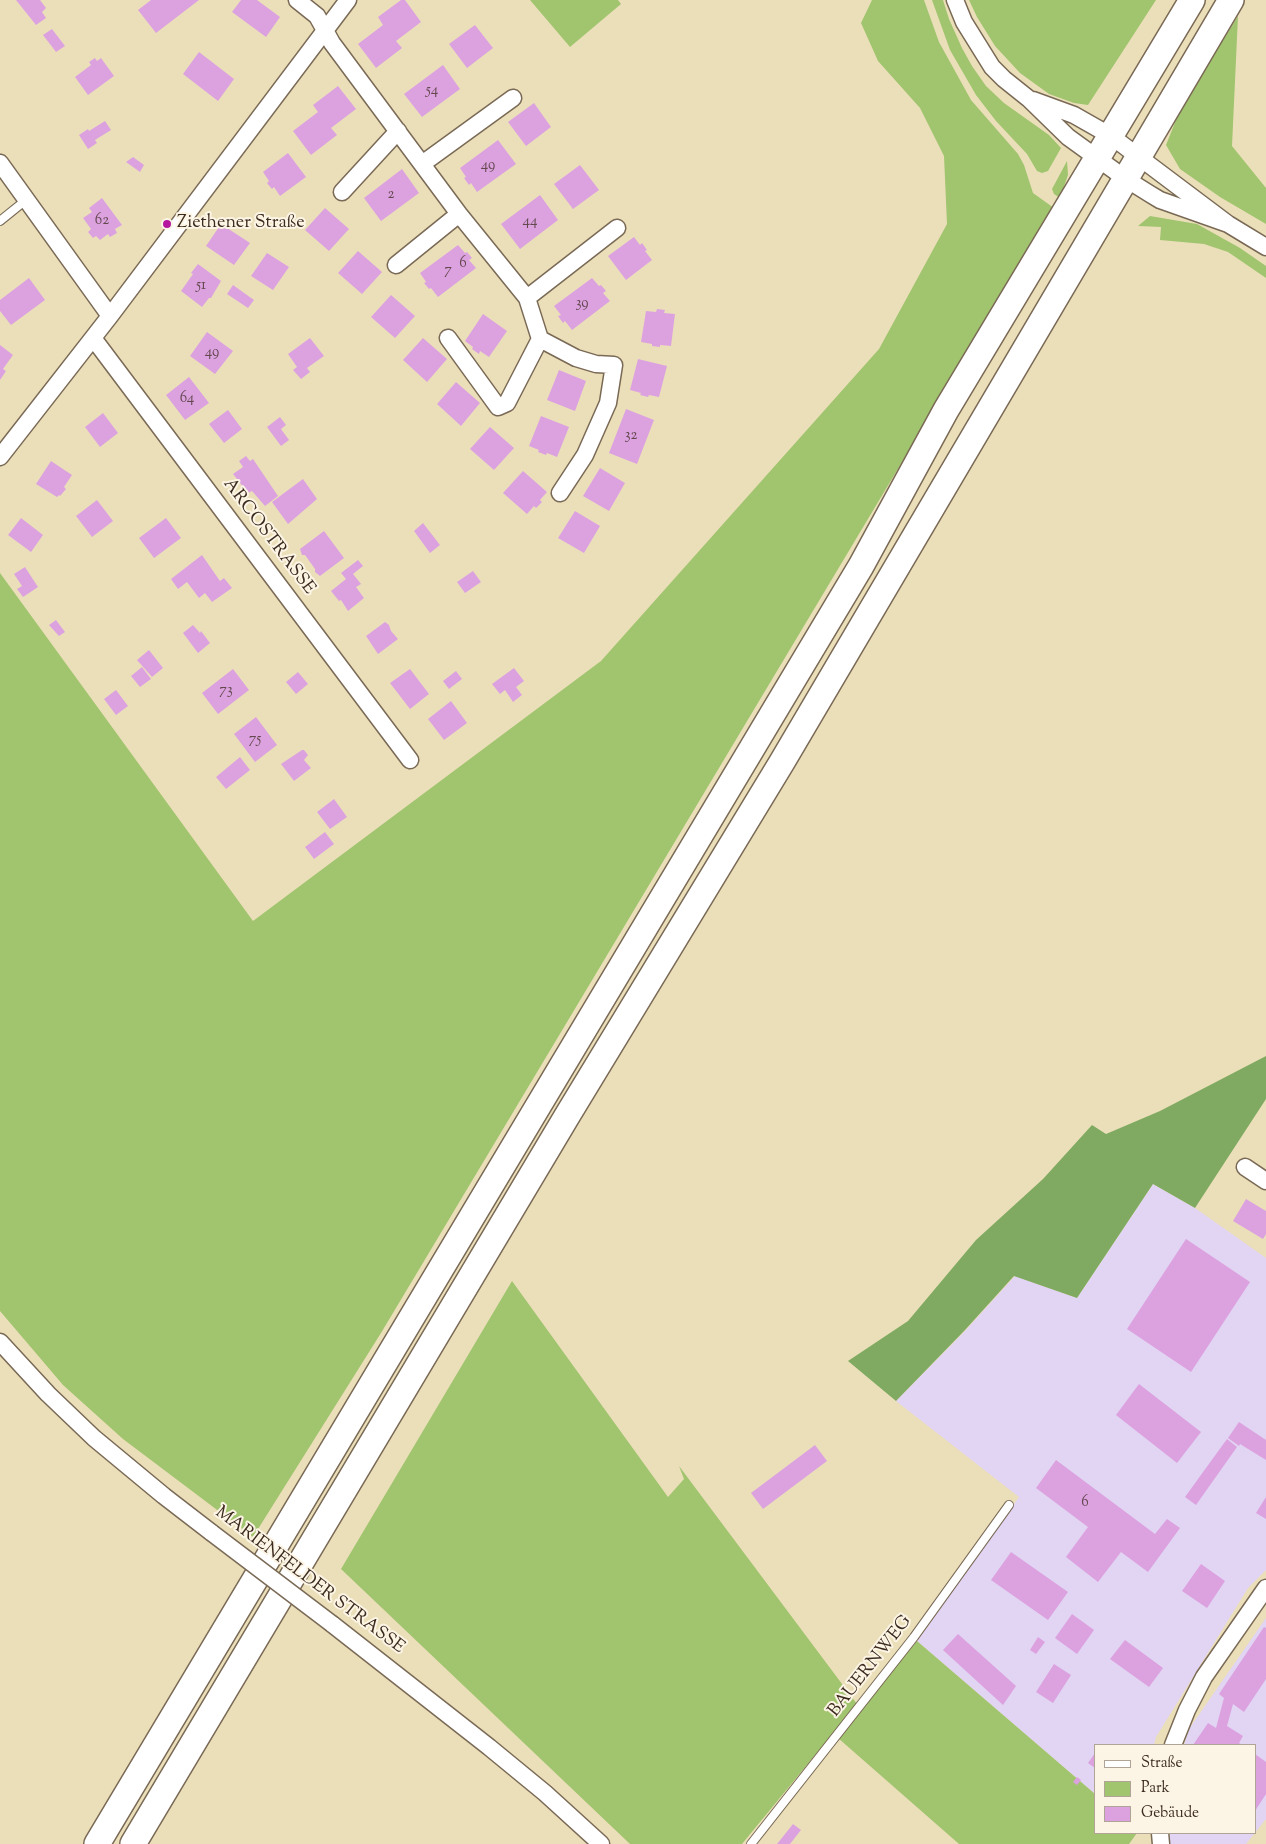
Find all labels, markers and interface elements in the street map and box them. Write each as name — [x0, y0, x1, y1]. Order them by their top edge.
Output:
house number: 54 — [426, 82, 438, 100]
house number: 49 — [481, 157, 495, 175]
house number: 2 — [387, 186, 395, 204]
house number: 62 — [95, 212, 109, 230]
place label: Ziethener Straße — [177, 213, 305, 235]
house number: 44 — [522, 213, 538, 231]
marker: Ziethener Straße — [161, 218, 173, 230]
house number: 6 — [459, 255, 467, 273]
house number: 7 — [444, 262, 452, 280]
house number: 51 — [196, 277, 206, 295]
house number: 39 — [575, 295, 589, 313]
house number: 49 — [205, 344, 219, 362]
house number: 64 — [180, 390, 194, 408]
house number: 32 — [624, 427, 638, 445]
street label: ARCOSTRASSE — [217, 475, 319, 599]
house number: 73 — [219, 682, 233, 700]
house number: 75 — [249, 731, 261, 749]
house number: 6 — [1081, 1494, 1089, 1512]
street label: MARIENFELDER STRASSE — [210, 1503, 408, 1659]
street label: BAUERNWEG — [825, 1612, 917, 1722]
legend — [1094, 1744, 1256, 1834]
text: Straße — [1141, 1753, 1183, 1774]
text: Park — [1141, 1778, 1170, 1799]
text: Gebäude — [1141, 1803, 1199, 1824]

